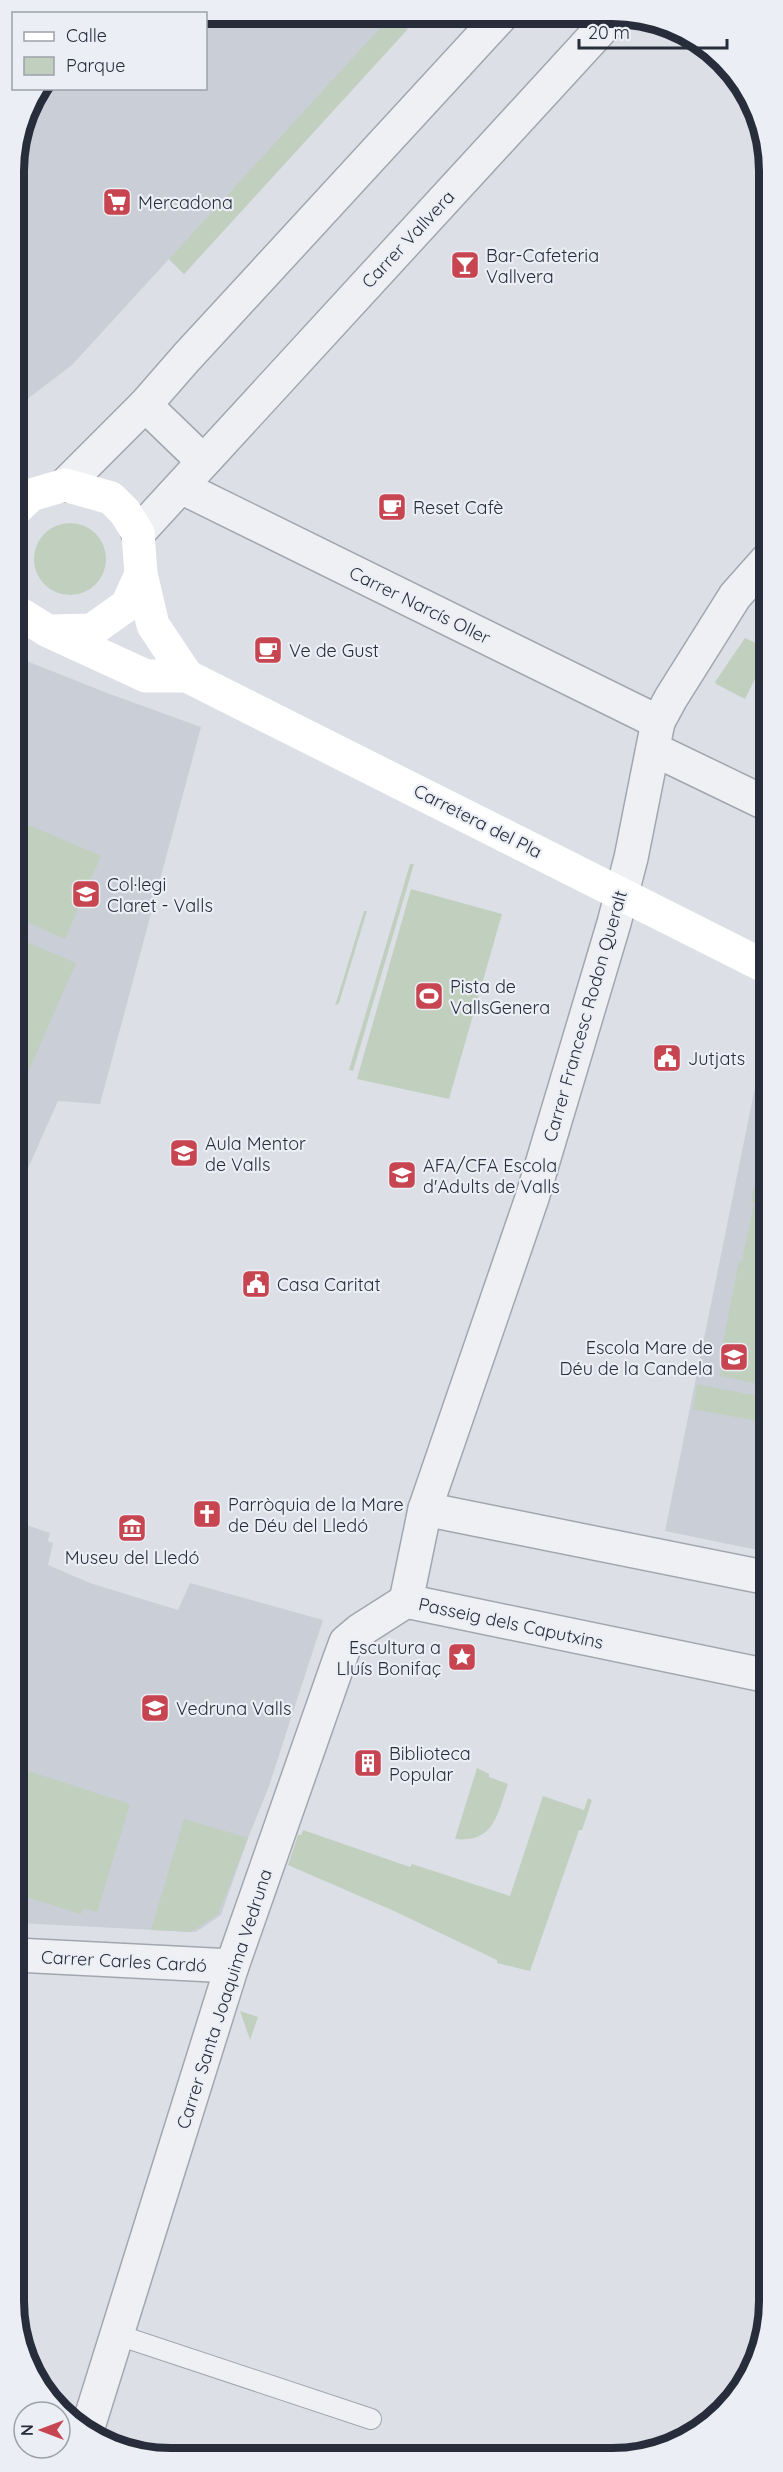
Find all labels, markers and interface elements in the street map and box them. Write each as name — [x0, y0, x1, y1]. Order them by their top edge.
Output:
legend — [12, 12, 207, 90]
scale bar — [579, 12, 728, 50]
text: 20 m — [588, 21, 630, 44]
text: Calle — [66, 24, 107, 47]
text: Parque — [66, 54, 125, 77]
street label: Carrer Vallvera — [357, 185, 459, 293]
supermarket icon: Mercadona — [101, 186, 133, 218]
place label: Mercadona — [138, 191, 233, 214]
place label: Bar-Cafeteria Vallvera — [486, 244, 599, 288]
bar icon: Bar-Cafeteria Vallvera — [449, 249, 481, 281]
cafe icon: Reset Cafè — [376, 491, 408, 523]
place label: Reset Cafè — [413, 496, 503, 519]
street label: Carrer Narcís Oller — [346, 561, 494, 649]
cafe icon: Ve de Gust — [252, 634, 284, 666]
place label: Ve de Gust — [289, 639, 379, 662]
street label: Carretera del Pla — [410, 779, 546, 863]
place label: Col·legi Claret - Valls — [107, 873, 213, 917]
school or university icon: Col·legi Claret - Valls — [70, 878, 102, 910]
street label: Carrer Francesc Rodon Queralt — [538, 888, 632, 1144]
place label: Pista de VallsGenera — [450, 975, 550, 1019]
sports icon: Pista de VallsGenera — [413, 980, 445, 1012]
public building icon: Jutjats — [651, 1042, 683, 1074]
place label: Jutjats — [688, 1047, 745, 1070]
place label: Aula Mentor de Valls — [205, 1132, 306, 1176]
school or university icon: Aula Mentor de Valls — [168, 1137, 200, 1169]
place label: AFA/CFA Escola d'Adults de Valls — [423, 1154, 560, 1198]
school or university icon: AFA/CFA Escola d'Adults de Valls — [386, 1159, 418, 1191]
public building icon: Casa Caritat — [240, 1268, 272, 1300]
place label: Casa Caritat — [277, 1273, 381, 1296]
place label: Escola Mare de Déu de la Candela — [559, 1336, 713, 1380]
school or university icon: Escola Mare de Déu de la Candela — [718, 1341, 750, 1373]
place label: Parròquia de la Mare de Déu del Lledó — [228, 1493, 404, 1537]
church icon: Parròquia de la Mare de Déu del Lledó — [191, 1498, 223, 1530]
museum icon: Museu del Lledó — [116, 1512, 148, 1544]
place label: Museu del Lledó — [65, 1546, 199, 1569]
street label: Passeig dels Caputxins — [416, 1592, 606, 1654]
place label: Escultura a Lluís Bonifaç — [336, 1636, 441, 1680]
place icon: Escultura a Lluís Bonifaç — [446, 1641, 478, 1673]
school or university icon: Vedruna Valls — [139, 1692, 171, 1724]
place label: Vedruna Valls — [176, 1697, 291, 1720]
place label: Biblioteca Popular — [389, 1742, 471, 1786]
building icon: Biblioteca Popular — [352, 1747, 384, 1779]
street label: Carrer Santa Joaquima Vedruna — [171, 1866, 277, 2132]
street label: Carrer Carles Cardó — [40, 1945, 208, 1977]
north arrow — [12, 2400, 72, 2460]
text: N — [17, 2424, 37, 2436]

